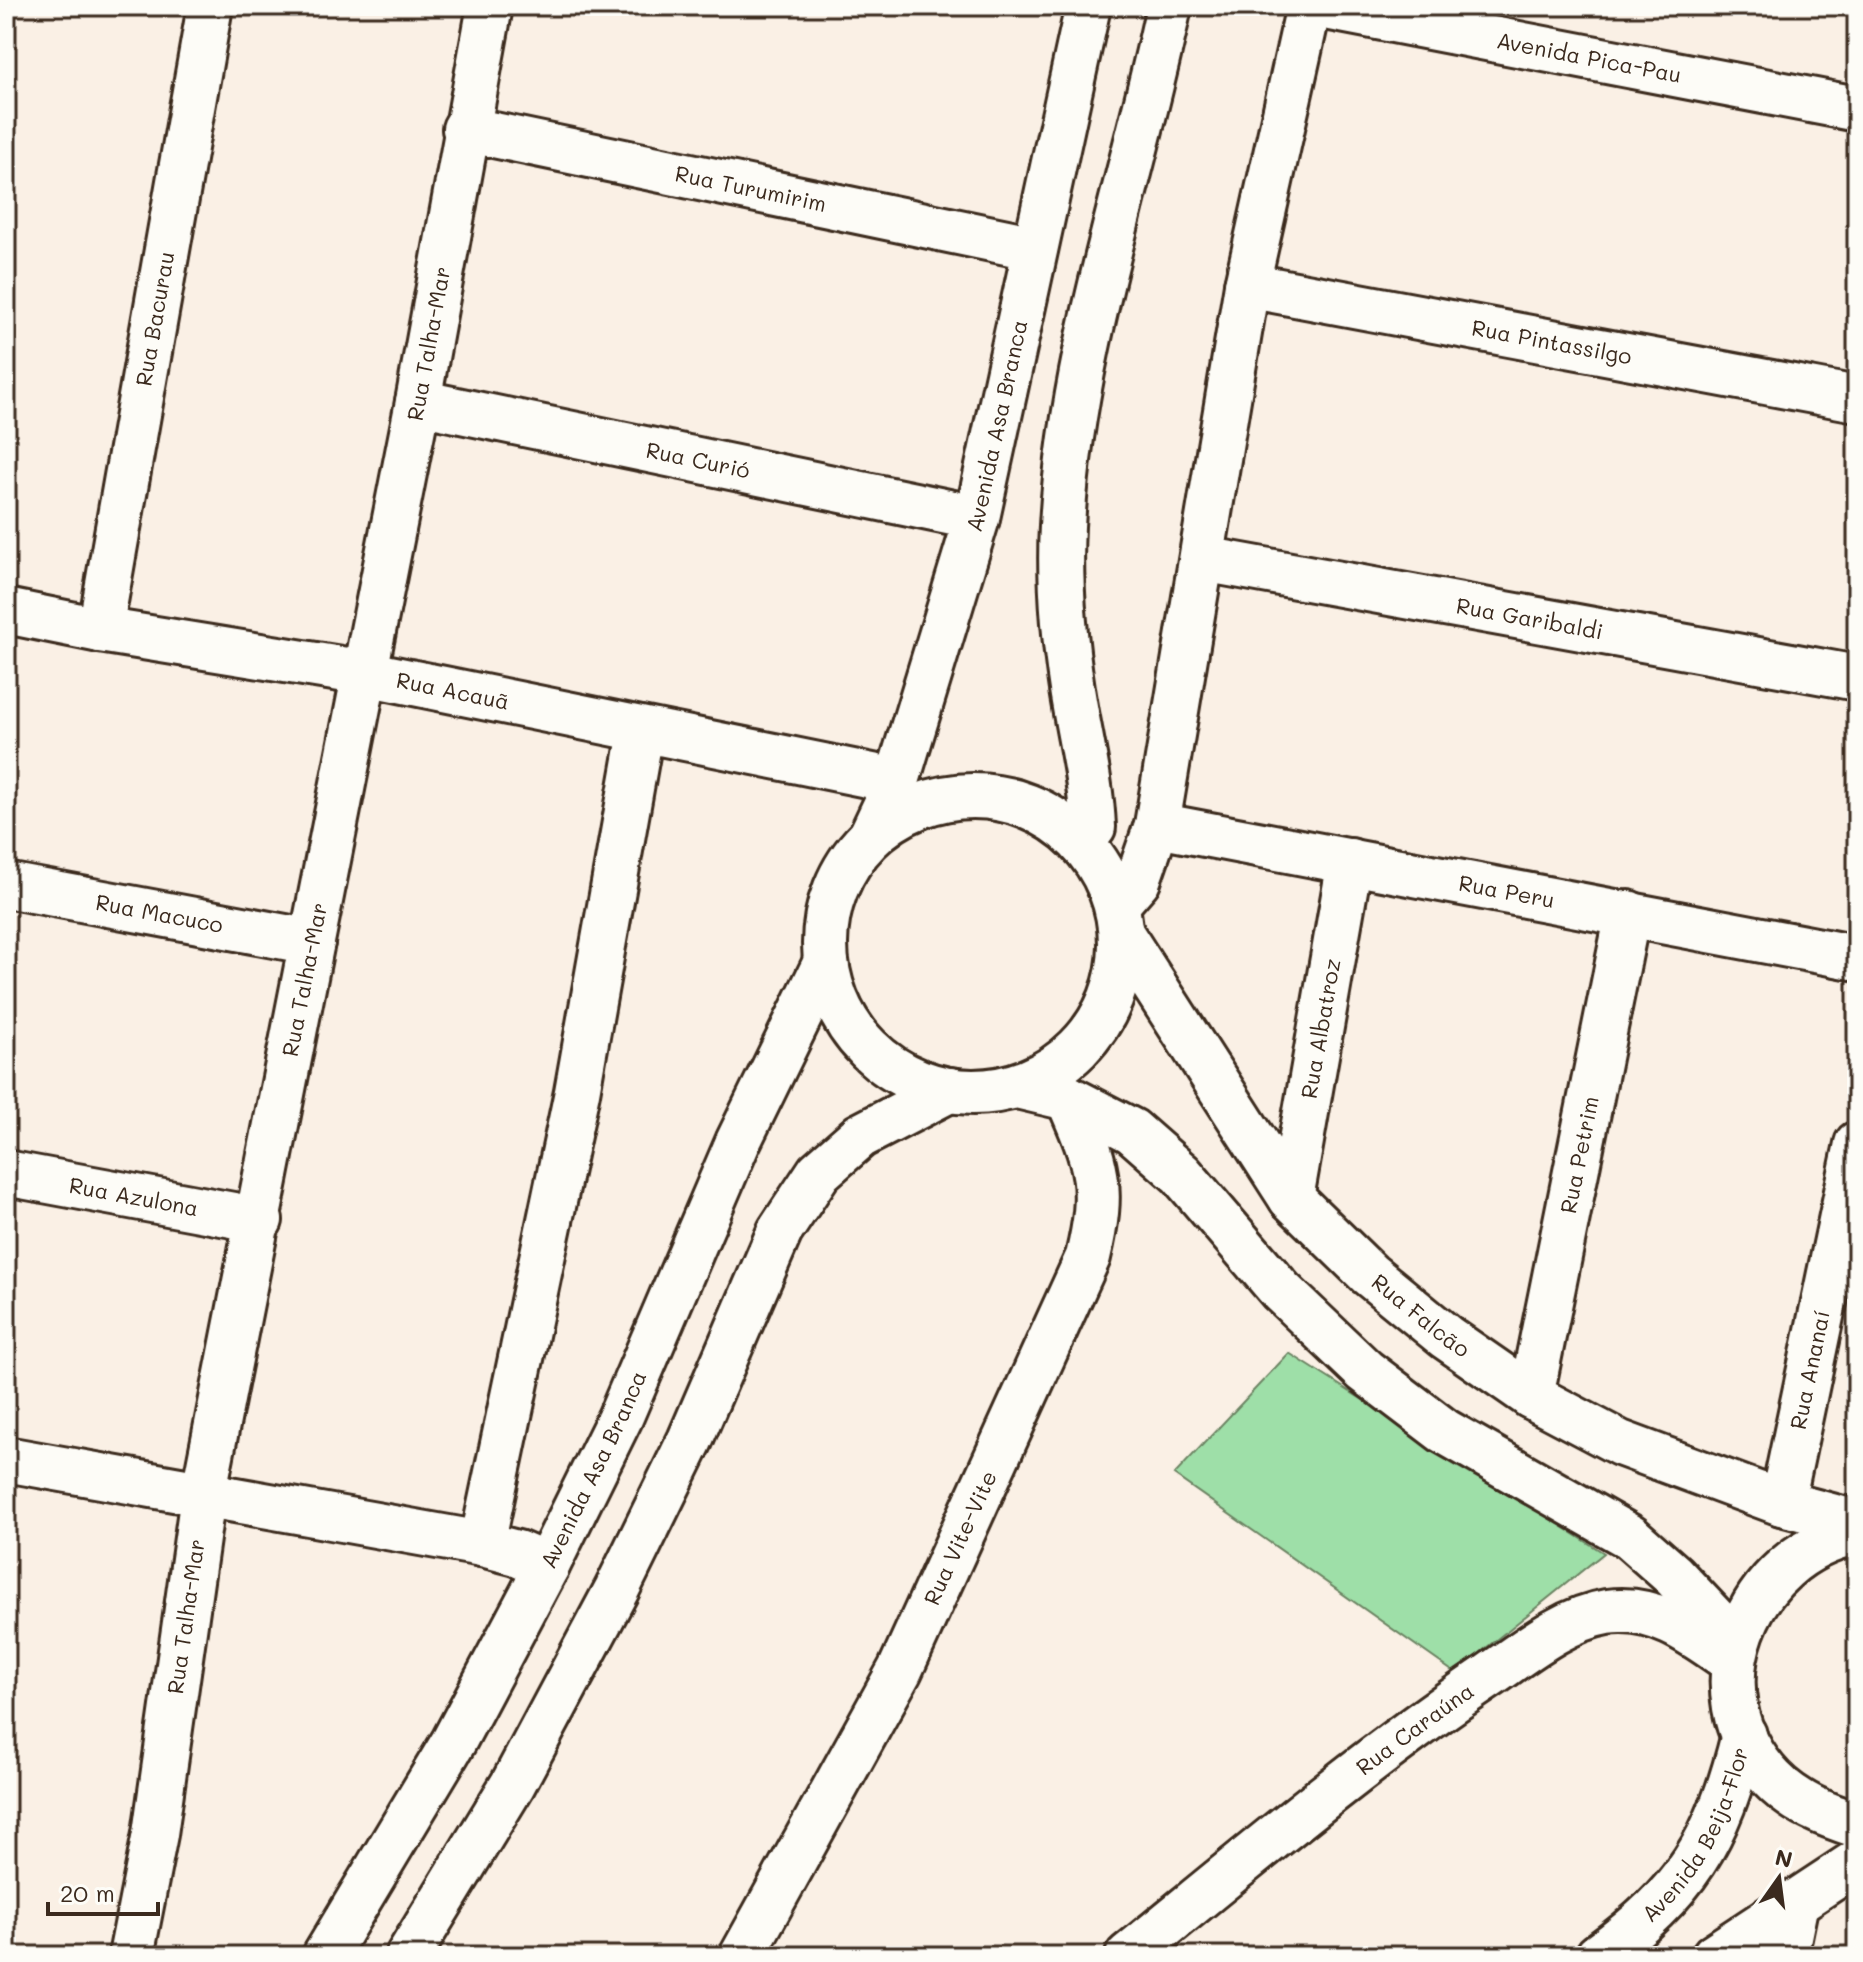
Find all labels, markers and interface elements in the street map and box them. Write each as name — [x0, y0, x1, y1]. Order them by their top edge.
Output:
street label: Avenida Pica-Pau — [1494, 25, 1684, 89]
street label: Rua Turumirim — [673, 158, 829, 218]
street label: Rua Bacurau — [128, 249, 180, 388]
street label: Rua Talha-Mar — [400, 264, 456, 423]
street label: Rua Pintassilgo — [1469, 312, 1634, 371]
street label: Avenida Asa Branca — [959, 317, 1034, 535]
street label: Rua Curió — [644, 435, 753, 485]
street label: Rua Garibaldi — [1454, 590, 1605, 646]
street label: Rua Acauã — [394, 665, 512, 716]
street label: Rua Peru — [1456, 868, 1557, 914]
street label: Rua Macuco — [93, 887, 226, 939]
street label: Rua Talha-Mar — [275, 900, 333, 1059]
street label: Rua Albatroz — [1294, 956, 1347, 1101]
street label: Rua Petrim — [1553, 1094, 1605, 1216]
street label: Rua Azulona — [67, 1170, 201, 1222]
street label: Rua Falcão — [1366, 1267, 1476, 1363]
street label: Rua Ananaí — [1783, 1308, 1836, 1432]
street label: Avenida Asa Branca — [533, 1366, 653, 1573]
street label: Rua Vite-Vite — [917, 1466, 1003, 1609]
street label: Rua Talha-Mar — [160, 1537, 211, 1696]
street label: Rua Caraúna — [1350, 1676, 1479, 1781]
street label: Avenida Beija-Flor — [1635, 1744, 1754, 1928]
north arrow — [1739, 1838, 1819, 1918]
text: N — [1772, 1842, 1796, 1874]
scale bar — [48, 1866, 158, 1916]
text: 20 m — [60, 1877, 115, 1908]

